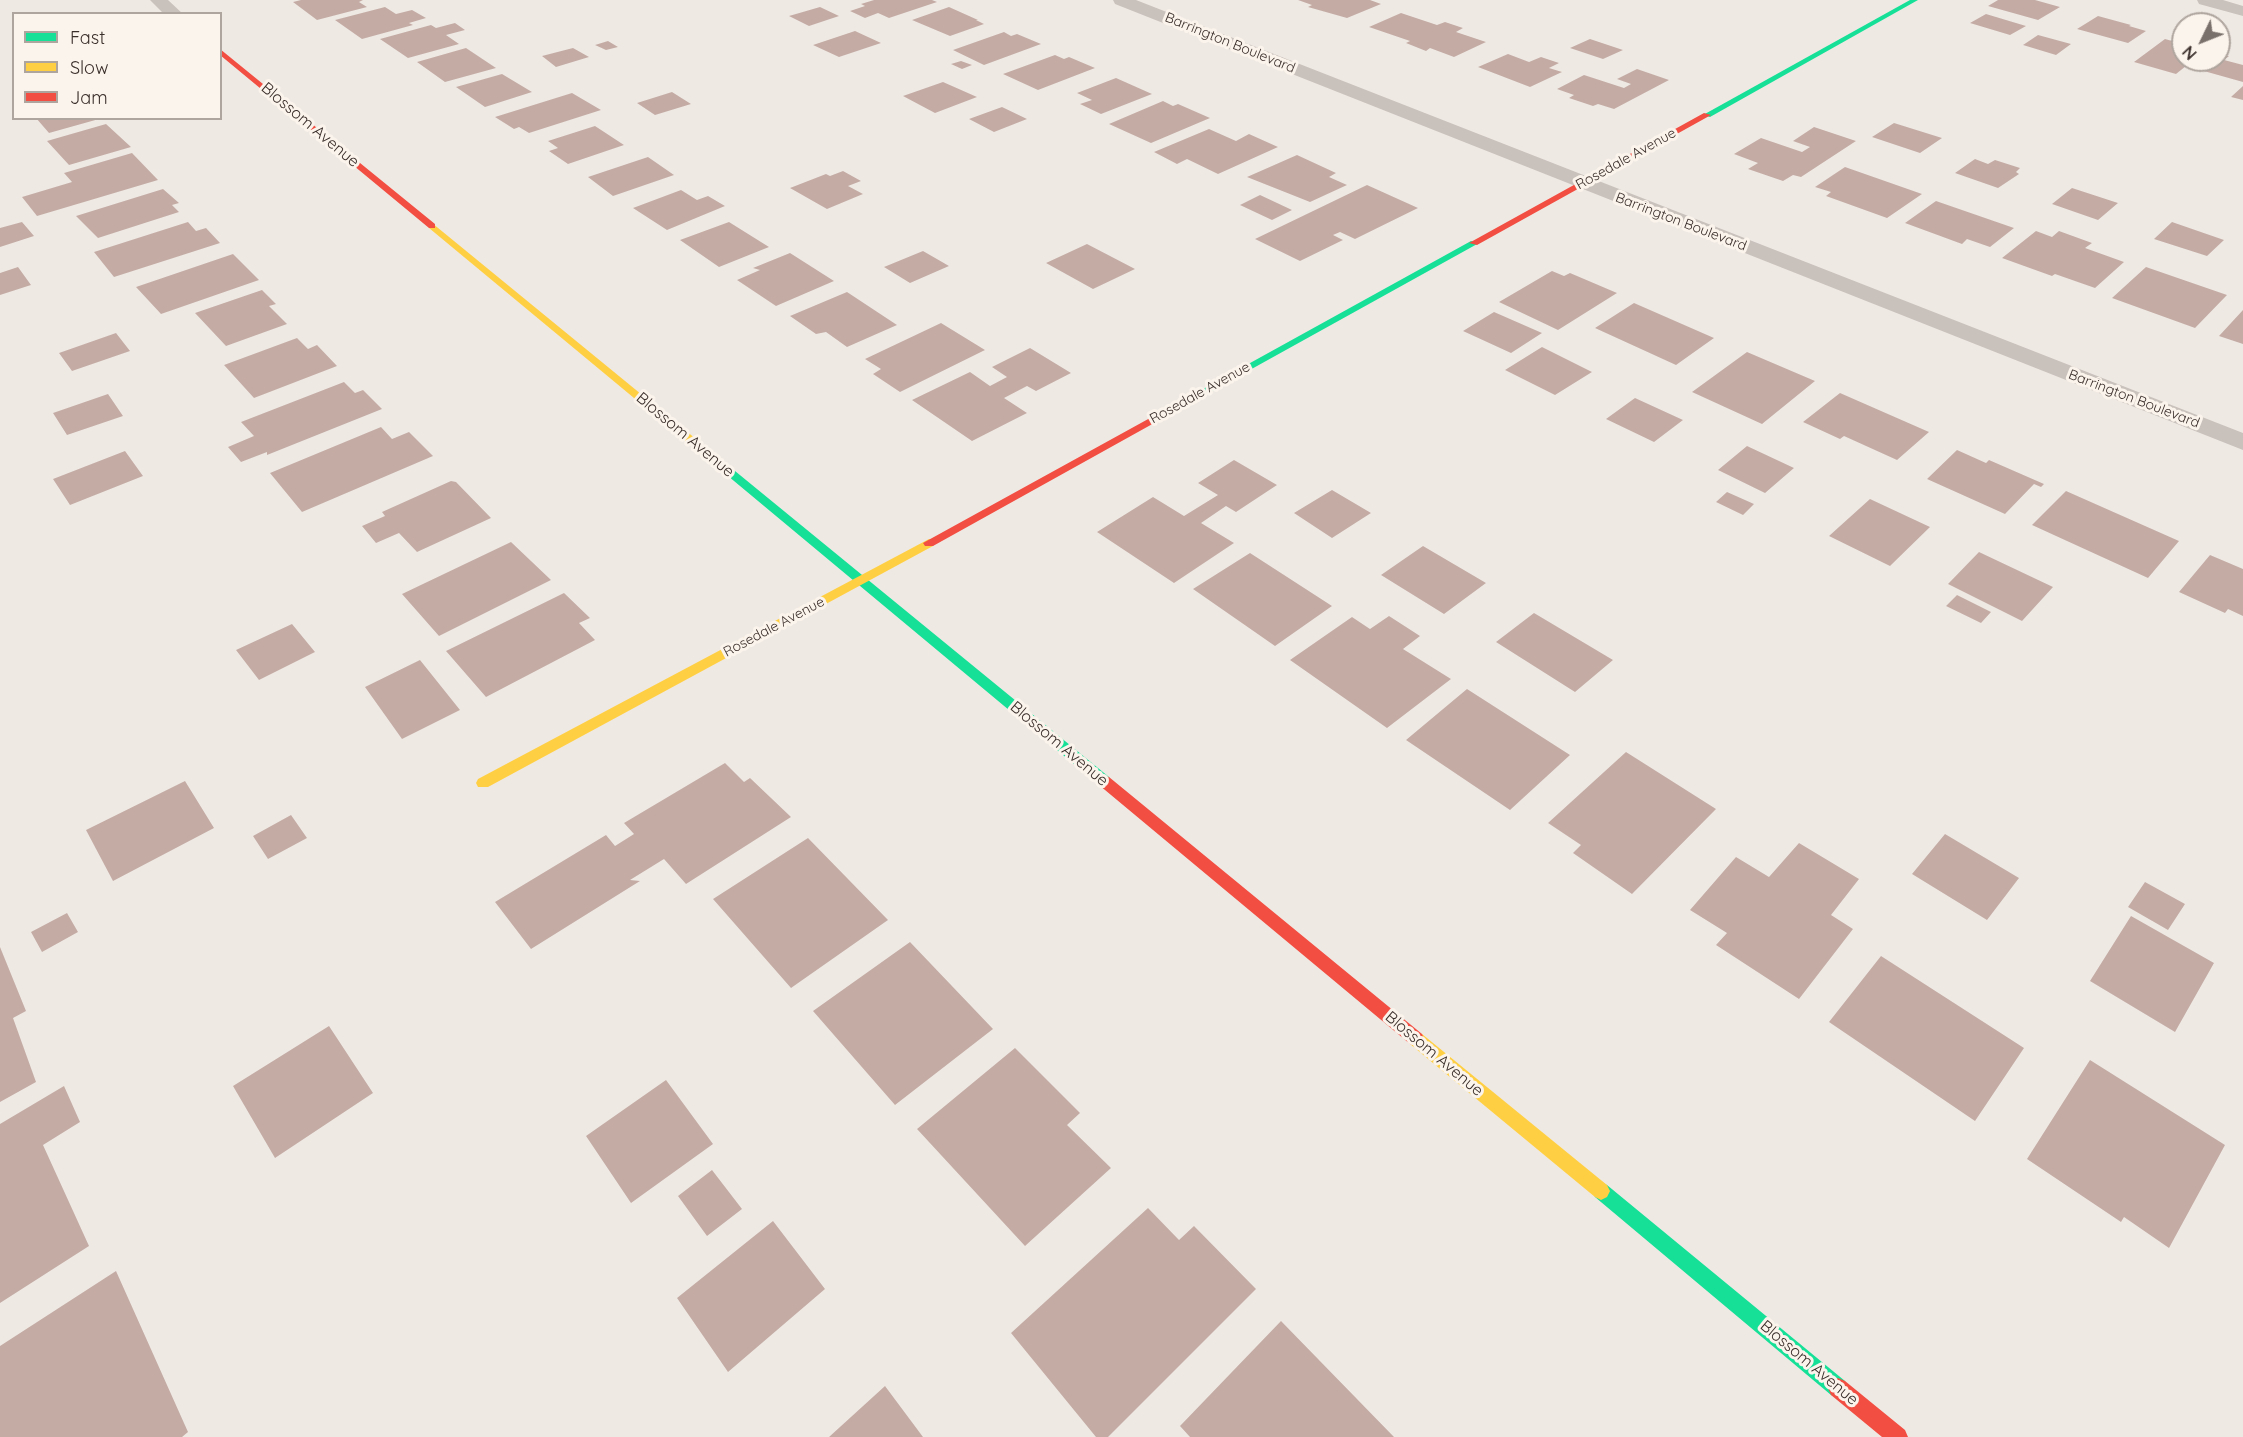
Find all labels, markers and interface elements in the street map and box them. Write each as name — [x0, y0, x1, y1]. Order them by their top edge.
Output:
street label: Barrington Boulevard — [1162, 9, 1298, 77]
legend — [12, 12, 222, 120]
north arrow — [2171, 12, 2231, 72]
text: Fast — [70, 26, 105, 49]
text: N — [2178, 42, 2201, 64]
text: Slow — [70, 56, 108, 79]
street label: Blossom Avenue — [257, 78, 363, 172]
text: Jam — [70, 86, 108, 109]
street label: Rosedale Avenue — [1573, 125, 1679, 193]
street label: Barrington Boulevard — [1613, 189, 1749, 255]
street label: Rosedale Avenue — [1147, 359, 1253, 427]
street label: Barrington Boulevard — [2066, 366, 2202, 432]
street label: Blossom Avenue — [632, 388, 738, 482]
street label: Rosedale Avenue — [721, 593, 827, 661]
street label: Blossom Avenue — [1006, 697, 1112, 791]
street label: Blossom Avenue — [1381, 1007, 1487, 1101]
street label: Blossom Avenue — [1756, 1316, 1862, 1410]

